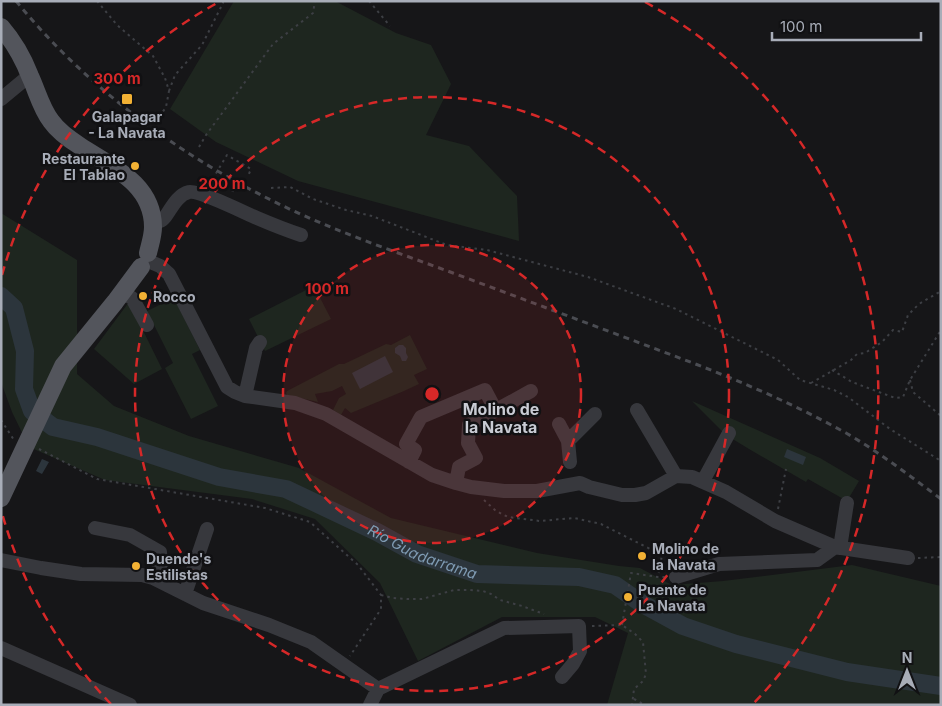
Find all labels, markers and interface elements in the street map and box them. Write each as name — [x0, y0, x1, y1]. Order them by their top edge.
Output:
scale bar — [772, 10, 921, 42]
text: 100 m — [780, 17, 822, 36]
text: 300 m — [93, 69, 141, 88]
marker: Galapagar - La Navata — [120, 92, 134, 106]
place label: Galapagar - La Navata — [88, 108, 166, 141]
place label: Restaurante El Tablao — [42, 150, 125, 183]
marker: Restaurante El Tablao — [129, 160, 141, 172]
text: 200 m — [199, 174, 245, 193]
text: 100 m — [305, 279, 349, 298]
place label: Rocco — [153, 288, 196, 305]
marker: Rocco — [137, 290, 149, 302]
centre of rings — [423, 385, 441, 403]
district label: Molino de la Navata — [463, 399, 539, 437]
water label: Río Guadarrama — [365, 520, 480, 583]
place label: Molino de la Navata — [652, 540, 719, 573]
place label: Duende's Estilistas — [146, 550, 211, 583]
marker: Molino de la Navata — [636, 550, 648, 562]
marker: Duende's Estilistas — [130, 560, 142, 572]
place label: Puente de La Navata — [638, 581, 707, 614]
marker: Puente de La Navata — [622, 591, 634, 603]
north arrow — [882, 646, 932, 696]
text: N — [902, 649, 912, 666]

